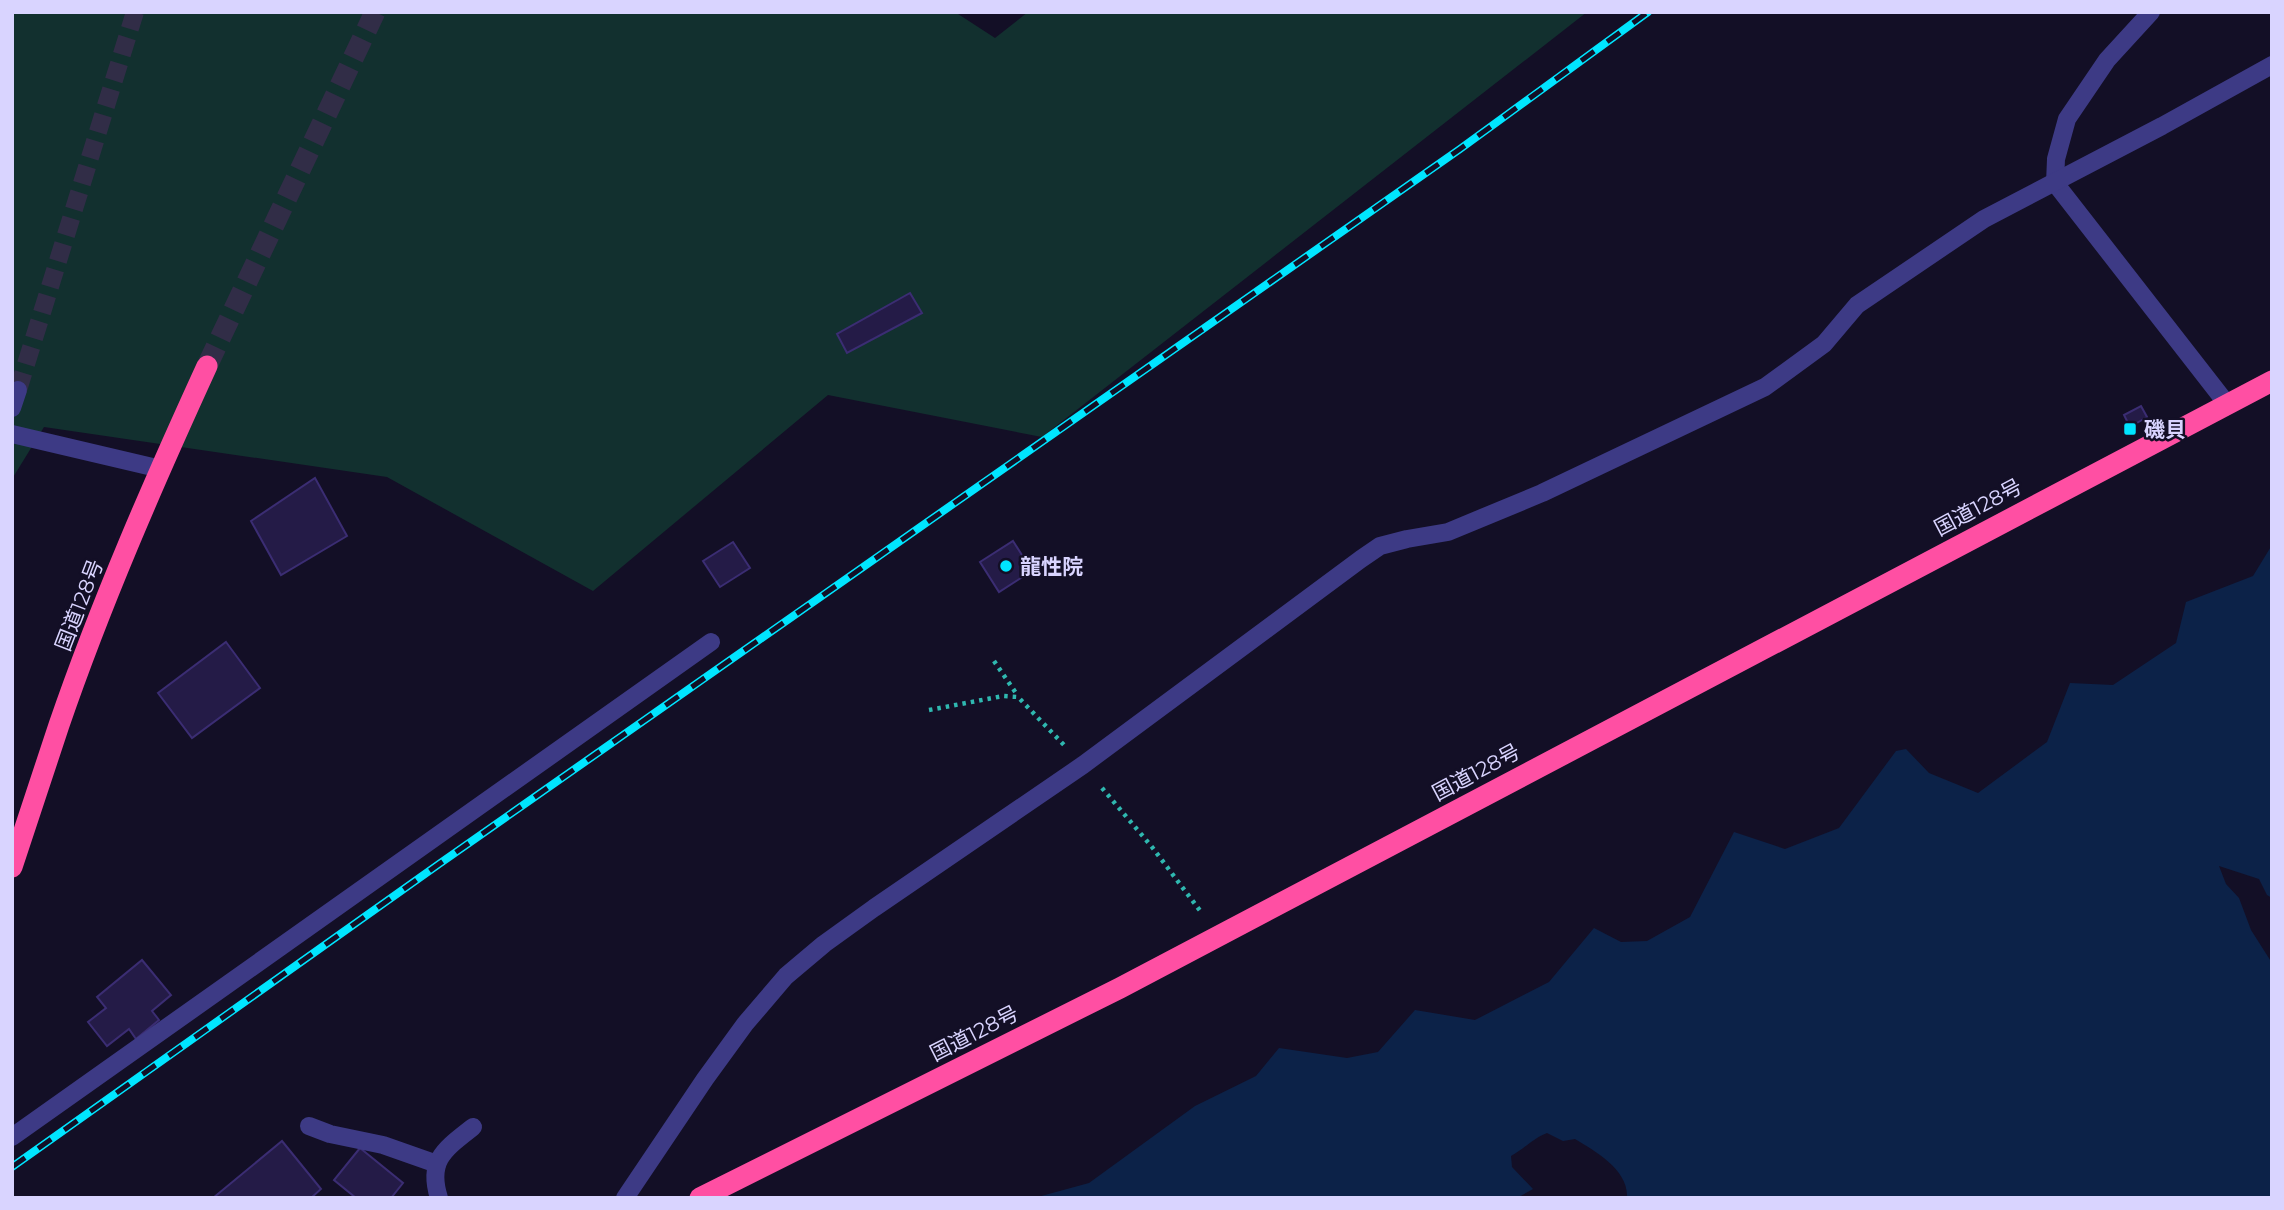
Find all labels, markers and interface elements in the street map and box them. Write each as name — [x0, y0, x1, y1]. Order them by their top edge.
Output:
place label: 磯貝 — [2144, 417, 2186, 442]
marker: 磯貝 — [2122, 421, 2138, 437]
street label: 国道128号 — [1930, 473, 2026, 541]
place label: 龍性院 — [1020, 554, 1083, 579]
street label: 国道128号 — [50, 556, 108, 654]
marker: 龍性院 — [998, 558, 1014, 574]
street label: 国道128号 — [1428, 738, 1524, 806]
street label: 国道128号 — [926, 1000, 1022, 1066]

